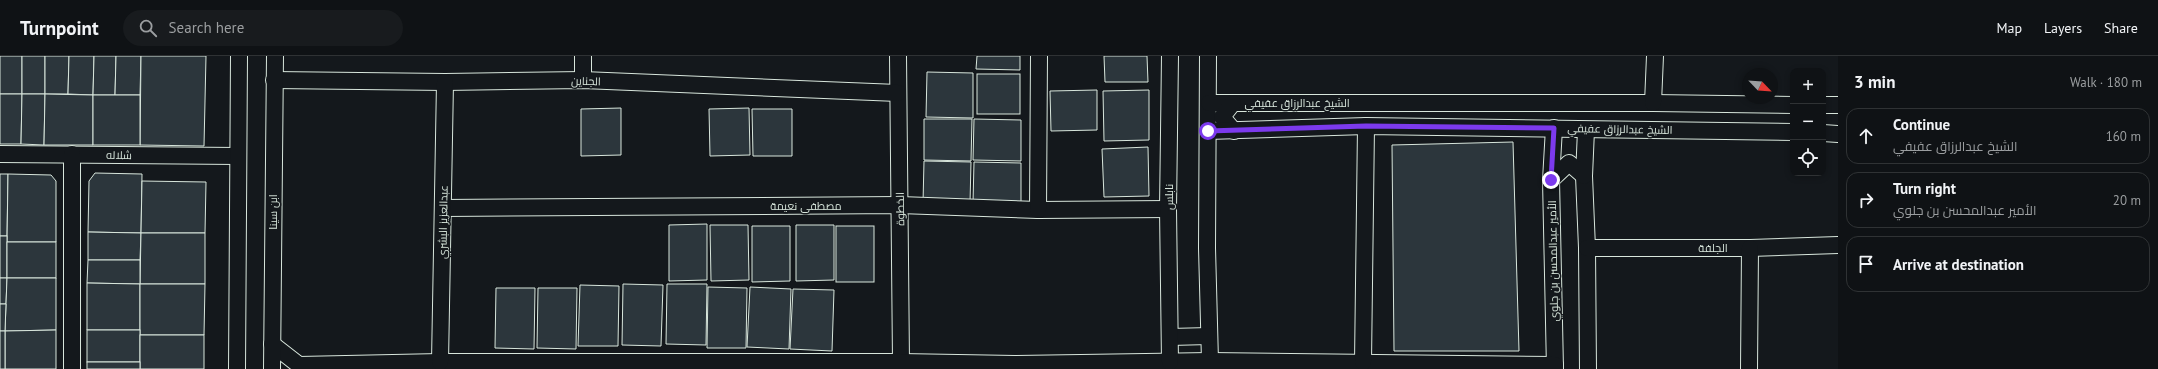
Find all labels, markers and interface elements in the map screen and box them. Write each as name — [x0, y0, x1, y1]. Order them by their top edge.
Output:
search box — [123, 10, 403, 46]
text: Turnpoint — [20, 16, 99, 40]
icon: search — [137, 17, 159, 39]
text: Search here — [169, 18, 244, 37]
text: Map — [1996, 19, 2022, 37]
text: Layers — [2044, 19, 2082, 37]
text: Share — [2104, 19, 2138, 37]
north arrow — [1742, 68, 1778, 104]
map controls — [1790, 68, 1826, 176]
button: + — [1790, 68, 1826, 104]
text: 3 min — [1854, 71, 1895, 93]
street label: الجناين — [571, 74, 601, 88]
text: Walk · 180 m — [2070, 74, 2142, 91]
street label: الشيخ عبدالرزاق عفيفي — [1244, 96, 1350, 112]
button: − — [1790, 104, 1826, 140]
text: Continue — [1893, 115, 1950, 134]
street label: الشيخ عبدالرزاق عفيفي — [1567, 121, 1673, 139]
route start — [1199, 122, 1217, 140]
icon: ahead — [1855, 125, 1877, 147]
text: 160 m — [2106, 128, 2141, 145]
text: الشيخ عبدالرزاق عفيفي — [1893, 138, 2017, 155]
button: locate — [1790, 140, 1826, 176]
street label: شلاله — [106, 148, 132, 162]
route end — [1542, 171, 1560, 189]
text: Turn right — [1893, 179, 1956, 198]
street label: نابلس — [1162, 184, 1176, 210]
street label: عبدالعزيز البشري — [435, 185, 453, 259]
icon: right — [1855, 189, 1877, 211]
street label: الخطوة — [893, 192, 907, 226]
text: 20 m — [2113, 192, 2141, 209]
street label: ابن سينا — [266, 194, 280, 230]
street label: مصطفى نعيمة — [770, 199, 842, 213]
street label: الأمير عبدالمحسن بن جلوي — [1545, 200, 1563, 322]
text: الأمير عبدالمحسن بن جلوي — [1893, 202, 2036, 219]
street label: الجلفة — [1698, 241, 1728, 255]
icon: arrive — [1855, 253, 1877, 275]
text: Arrive at destination — [1893, 255, 2024, 274]

